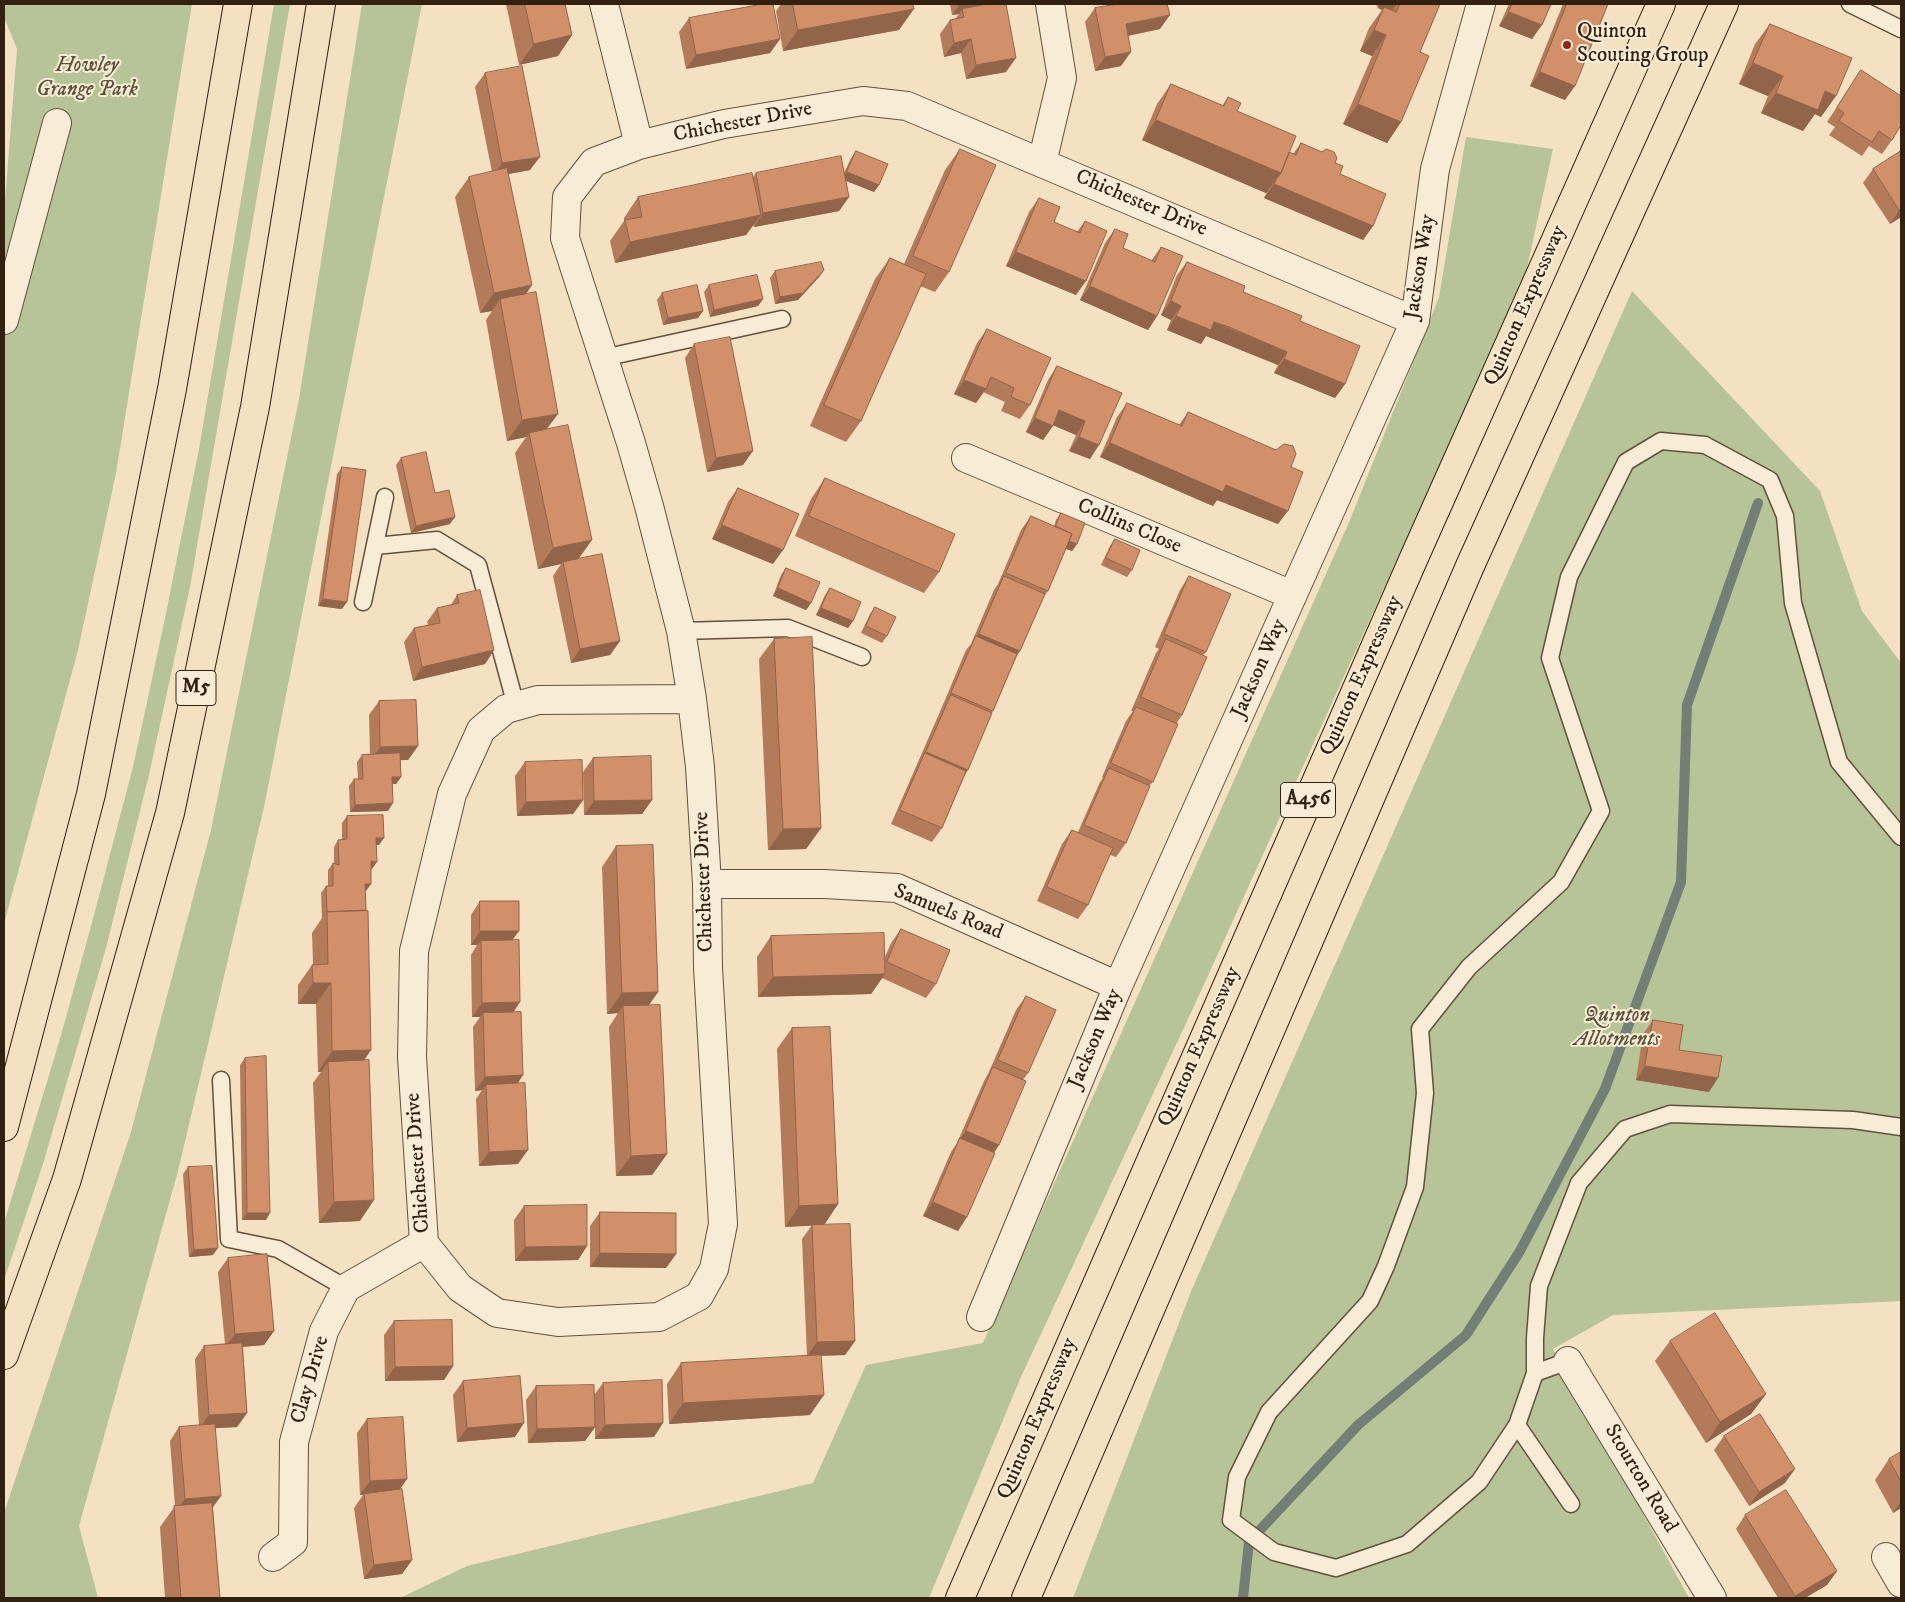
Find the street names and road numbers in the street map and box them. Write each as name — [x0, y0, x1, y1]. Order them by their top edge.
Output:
street label: Chichester Drive — [672, 97, 814, 149]
street label: Chichester Drive — [1071, 165, 1211, 243]
street label: Jackson Way — [1400, 213, 1442, 321]
street label: Quinton Expressway — [1479, 222, 1573, 390]
street label: Collins Close — [1073, 494, 1185, 560]
street label: Quinton Expressway — [1315, 592, 1409, 760]
street label: Jackson Way — [1227, 616, 1293, 722]
road number: M5 — [176, 670, 216, 706]
road number: A456 — [1280, 782, 1336, 818]
street label: Chichester Drive — [690, 811, 720, 953]
street label: Samuels Road — [890, 880, 1006, 946]
street label: Quinton Expressway — [1153, 963, 1247, 1131]
street label: Jackson Way — [1064, 985, 1128, 1093]
street label: Chichester Drive — [402, 1092, 436, 1234]
street label: Clay Drive — [286, 1333, 336, 1427]
street label: Quinton Expressway — [993, 1335, 1083, 1503]
street label: Stourton Road — [1598, 1420, 1682, 1538]

